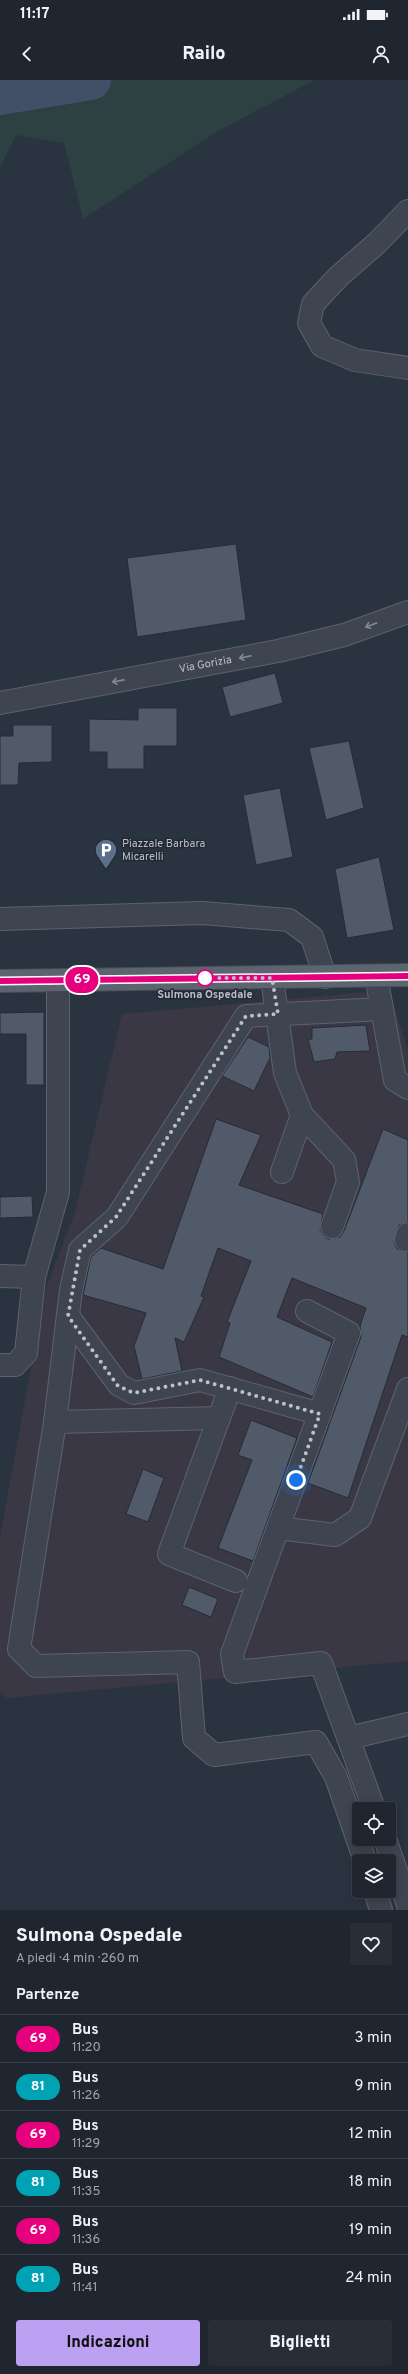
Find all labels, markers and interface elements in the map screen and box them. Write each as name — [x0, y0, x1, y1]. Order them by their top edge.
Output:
text: 11:17 — [20, 5, 50, 24]
icon: back — [16, 43, 38, 65]
text: Railo — [182, 43, 226, 66]
icon: person — [370, 43, 392, 65]
one-way arrow — [366, 622, 378, 630]
street label: Via Gorizia — [178, 653, 233, 676]
one-way arrow — [239, 653, 252, 661]
one-way arrow — [112, 677, 125, 685]
parking icon: Piazzale Barbara Micarelli — [93, 837, 119, 870]
place label: Piazzale Barbara Micarelli — [122, 837, 206, 864]
line badge: 69 — [64, 967, 100, 993]
marker: Sulmona Ospedale — [196, 969, 214, 987]
text: 69 — [73, 971, 91, 988]
place label: Sulmona Ospedale — [157, 988, 253, 1002]
your location — [286, 1470, 306, 1490]
map controls — [352, 1802, 396, 1898]
button: locate — [352, 1802, 396, 1846]
button: layers — [352, 1854, 396, 1898]
button: heart — [350, 1923, 392, 1965]
text: Sulmona Ospedale — [16, 1924, 182, 1948]
text: A piedi · 4 min · 260 m — [16, 1951, 139, 1967]
text: Partenze — [16, 1986, 79, 2005]
text: Bus — [72, 2021, 99, 2040]
text: 3 min — [354, 2029, 392, 2048]
text: 69 — [29, 2030, 47, 2047]
text: 11:20 — [72, 2040, 101, 2056]
text: Bus — [72, 2069, 99, 2088]
text: 9 min — [355, 2077, 392, 2096]
text: 81 — [31, 2078, 45, 2095]
text: 11:26 — [72, 2088, 100, 2104]
text: Bus — [72, 2117, 99, 2136]
text: 12 min — [349, 2125, 392, 2144]
text: 69 — [29, 2126, 47, 2143]
text: 11:29 — [72, 2136, 100, 2152]
text: Bus — [72, 2165, 99, 2184]
text: 18 min — [349, 2173, 392, 2192]
text: 81 — [31, 2174, 45, 2191]
text: 11:35 — [72, 2184, 101, 2200]
text: Bus — [72, 2213, 99, 2232]
text: 19 min — [349, 2221, 392, 2240]
text: 69 — [29, 2222, 47, 2239]
text: 11:36 — [72, 2232, 100, 2248]
text: Bus — [72, 2261, 99, 2280]
text: 24 min — [345, 2269, 392, 2288]
text: 81 — [31, 2270, 45, 2287]
text: 11:41 — [72, 2280, 98, 2296]
button: Indicazioni — [16, 2320, 200, 2366]
button: Biglietti — [208, 2320, 392, 2366]

